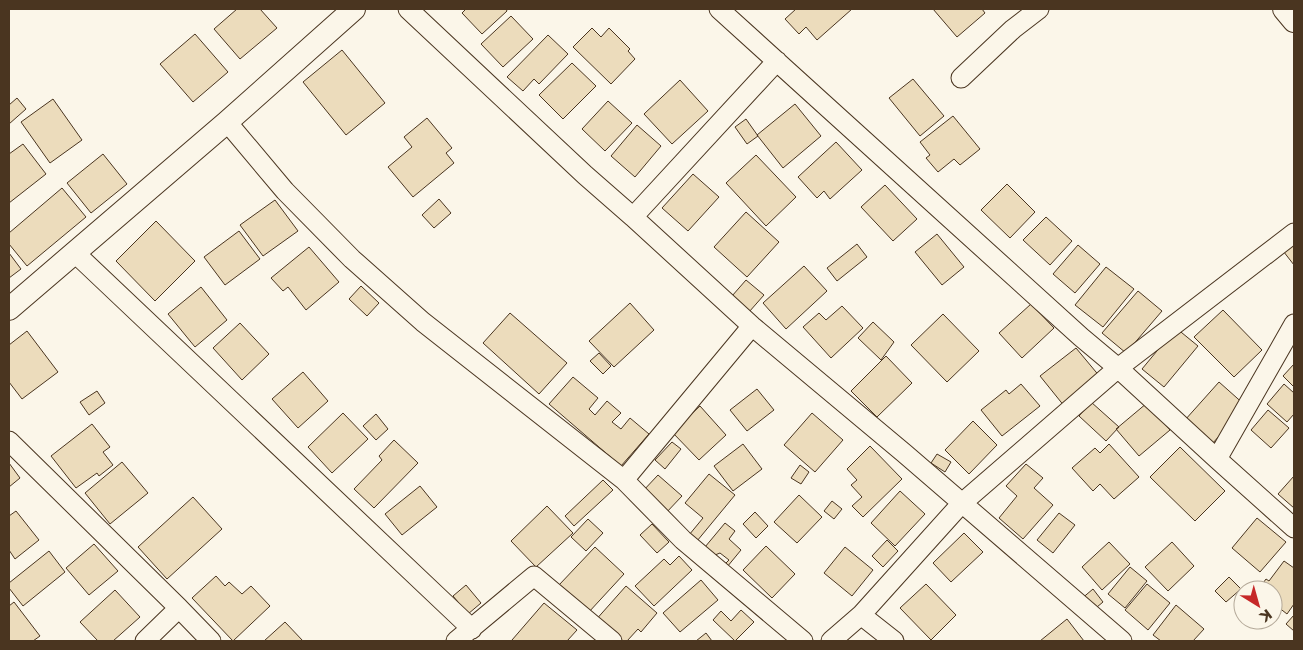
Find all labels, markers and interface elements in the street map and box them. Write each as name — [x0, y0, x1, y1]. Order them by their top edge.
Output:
north arrow — [1233, 580, 1283, 630]
text: K — [1256, 606, 1275, 626]

